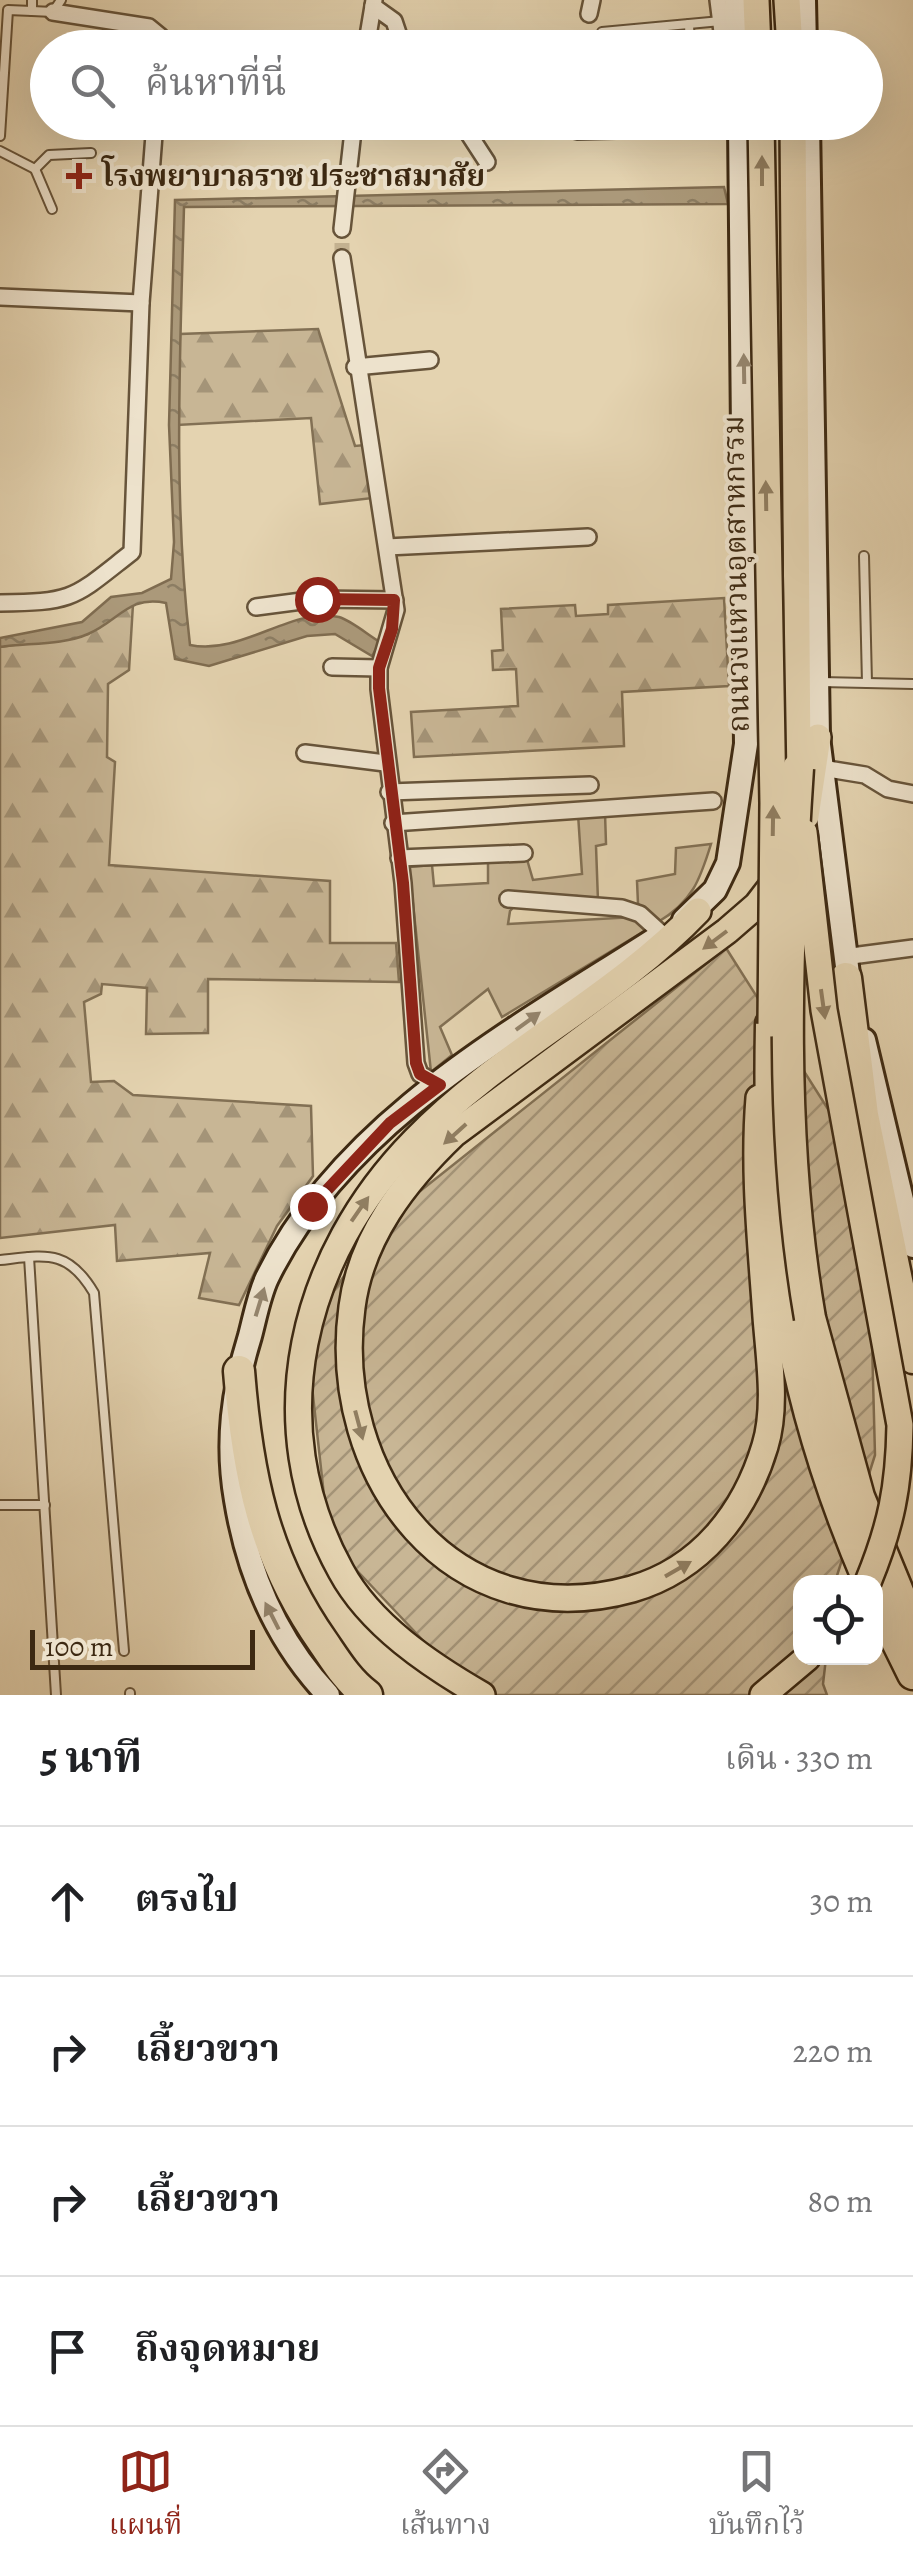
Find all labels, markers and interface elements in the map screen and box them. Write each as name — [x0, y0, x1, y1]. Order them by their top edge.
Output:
search box — [30, 30, 883, 140]
text: ค้นหาที่นี่ — [145, 56, 286, 108]
icon: search — [65, 58, 120, 113]
place label: โรงพยาบาลราช ประชาสมาสัย — [101, 155, 485, 196]
one-way arrow — [754, 155, 770, 187]
marker: โรงพยาบาลราช ประชาสมาสัย — [66, 163, 92, 189]
one-way arrow — [736, 352, 752, 384]
street label: ถนนวงแหวนอุตสาหกรรม — [713, 415, 759, 733]
one-way arrow — [758, 480, 774, 512]
route start — [295, 577, 341, 623]
one-way arrow — [765, 805, 781, 837]
one-way arrow — [702, 929, 728, 949]
one-way arrow — [816, 988, 832, 1020]
one-way arrow — [515, 1012, 541, 1032]
one-way arrow — [443, 1123, 468, 1145]
route end — [290, 1184, 336, 1230]
one-way arrow — [350, 1195, 369, 1222]
one-way arrow — [253, 1286, 268, 1317]
one-way arrow — [352, 1410, 368, 1441]
one-way arrow — [664, 1561, 692, 1579]
map controls — [793, 1575, 883, 1665]
button: locate — [793, 1575, 883, 1665]
one-way arrow — [264, 1602, 281, 1631]
scale bar — [30, 1625, 255, 1670]
text: 100 m — [45, 1628, 113, 1666]
text: 5 นาที — [40, 1729, 142, 1786]
text: เดิน · 330 m — [725, 1736, 873, 1780]
text: ตรงไป — [135, 1872, 239, 1924]
icon: ahead — [40, 1874, 95, 1929]
text: 30 m — [810, 1879, 873, 1923]
text: เลี้ยวขวา — [135, 2022, 280, 2074]
icon: right — [40, 2024, 95, 2079]
text: 220 m — [793, 2029, 873, 2073]
text: เลี้ยวขวา — [135, 2172, 280, 2224]
icon: right — [40, 2174, 95, 2229]
text: 80 m — [807, 2179, 873, 2223]
text: ถึงจุดหมาย — [135, 2322, 320, 2374]
icon: arrive — [40, 2324, 95, 2379]
tab: แผนที่ — [109, 2444, 182, 2549]
tab: เส้นทาง — [400, 2444, 491, 2549]
tab: บันทึกไว้ — [709, 2444, 804, 2549]

